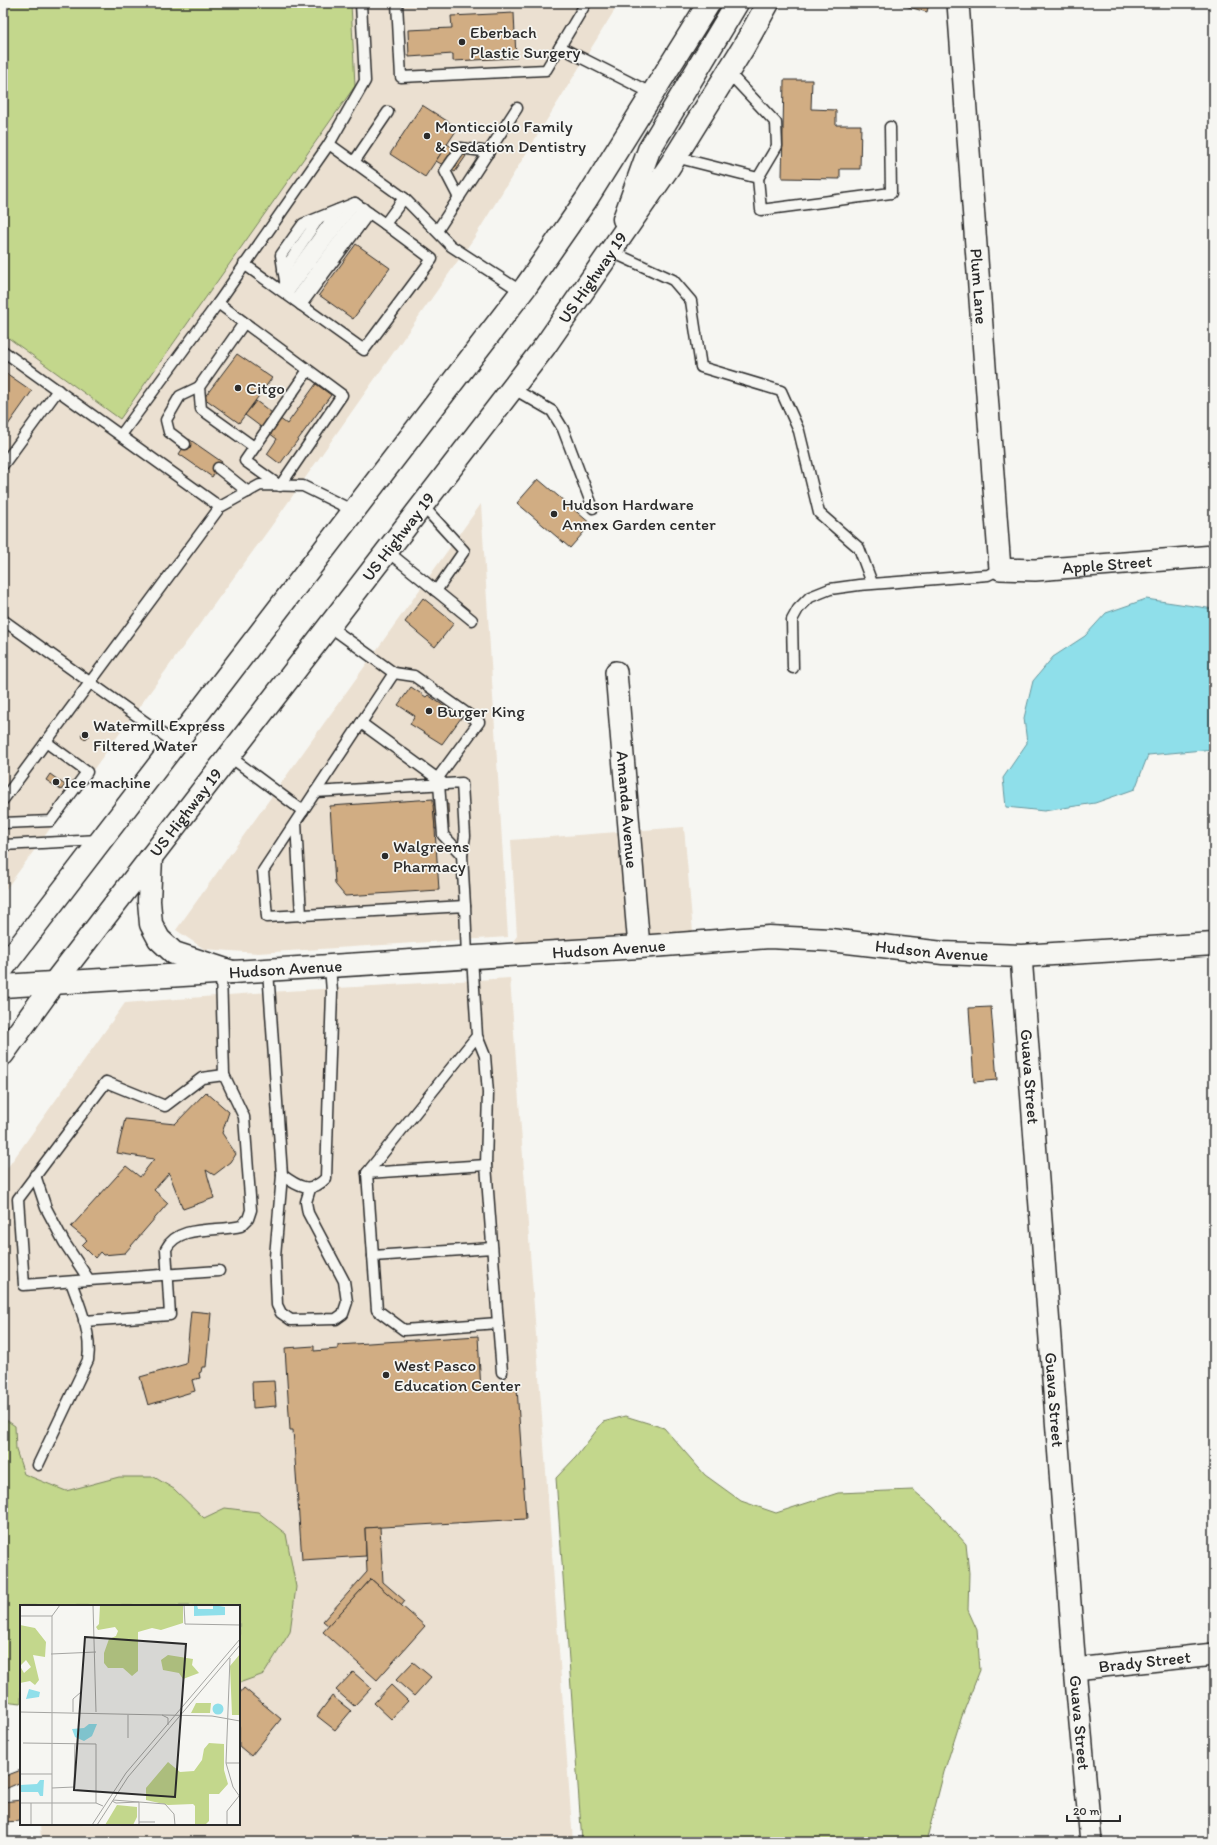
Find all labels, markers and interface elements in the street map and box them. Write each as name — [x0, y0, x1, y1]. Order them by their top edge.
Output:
place label: Eberbach Plastic Surgery — [470, 22, 580, 62]
marker: Eberbach Plastic Surgery — [457, 37, 467, 47]
place label: Monticciolo Family & Sedation Dentistry — [435, 116, 586, 156]
marker: Monticciolo Family & Sedation Dentistry — [422, 131, 432, 141]
street label: US Highway 19 — [554, 228, 631, 327]
street label: Plum Lane — [966, 247, 992, 325]
place label: Citgo — [246, 378, 285, 398]
marker: Citgo — [233, 383, 243, 393]
street label: US Highway 19 — [358, 488, 439, 585]
place label: Hudson Hardware Annex Garden center — [562, 494, 716, 534]
marker: Hudson Hardware Annex Garden center — [549, 509, 559, 519]
street label: Apple Street — [1062, 551, 1153, 578]
place label: Burger King — [437, 701, 525, 721]
marker: Burger King — [424, 706, 434, 716]
place label: Watermill Express Filtered Water — [93, 715, 225, 755]
marker: Watermill Express Filtered Water — [80, 730, 90, 740]
street label: Amanda Avenue — [613, 750, 642, 869]
street label: US Highway 19 — [145, 764, 226, 861]
place label: Ice machine — [64, 772, 151, 792]
marker: Ice machine — [51, 777, 61, 787]
place label: Walgreens Pharmacy — [393, 836, 469, 876]
marker: Walgreens Pharmacy — [380, 851, 390, 861]
street label: Hudson Avenue — [552, 935, 666, 962]
street label: Hudson Avenue — [874, 935, 989, 965]
street label: Hudson Avenue — [228, 955, 343, 982]
street label: Guava Street — [1017, 1028, 1044, 1125]
street label: Guava Street — [1041, 1351, 1068, 1448]
place label: West Pasco Education Center — [394, 1355, 521, 1395]
marker: West Pasco Education Center — [381, 1370, 391, 1380]
inset map — [20, 1605, 240, 1825]
street label: Brady Street — [1098, 1647, 1192, 1676]
street label: Guava Street — [1066, 1674, 1094, 1771]
scale bar — [1067, 1797, 1120, 1823]
text: 20 m — [1073, 1804, 1100, 1818]

